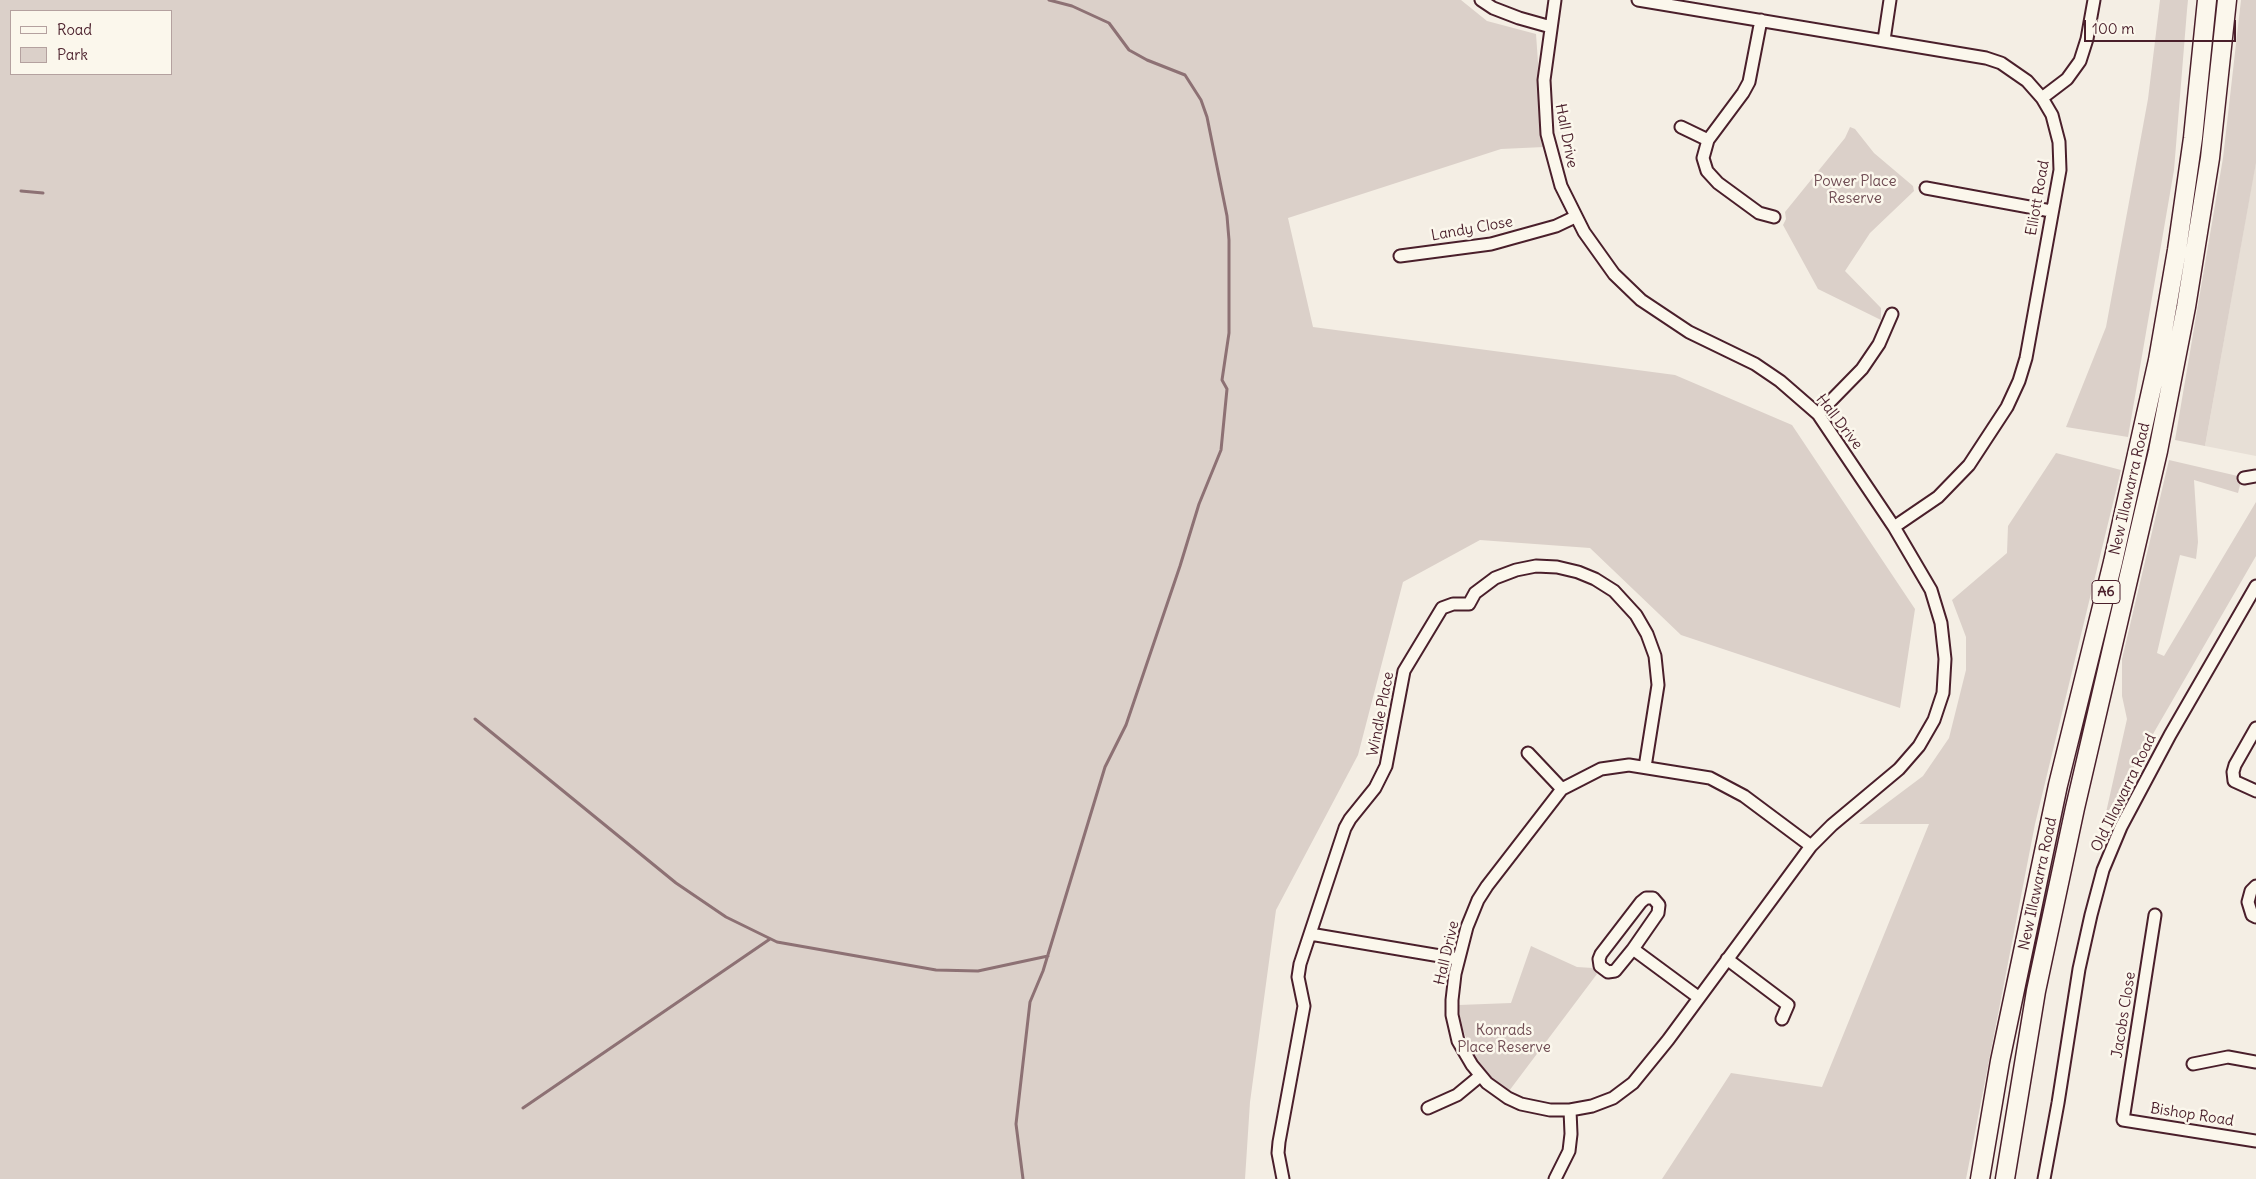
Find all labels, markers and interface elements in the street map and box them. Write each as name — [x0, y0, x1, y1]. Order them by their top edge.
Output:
legend — [10, 10, 172, 75]
scale bar — [2086, 10, 2238, 42]
text: 100 m — [2092, 19, 2134, 38]
text: Road — [57, 20, 92, 39]
text: Park — [57, 45, 88, 64]
street label: Hall Drive — [1551, 102, 1581, 170]
street label: Elliott Road — [2023, 159, 2053, 237]
park label: Power Place Reserve — [1813, 173, 1897, 208]
street label: Landy Close — [1430, 213, 1514, 245]
street label: Hall Drive — [1812, 391, 1866, 453]
street label: New Illawarra Road — [2106, 421, 2154, 557]
road number: A6 — [2092, 580, 2120, 604]
street label: Windle Place — [1364, 670, 1398, 758]
street label: Old Illawarra Road — [2088, 731, 2160, 855]
street label: New Illawarra Road — [2015, 816, 2061, 952]
street label: Hall Drive — [1431, 919, 1463, 987]
street label: Jacobs Close — [2108, 971, 2140, 1059]
park label: Konrads Place Reserve — [1457, 1022, 1551, 1057]
street label: Bishop Road — [2149, 1100, 2235, 1130]

